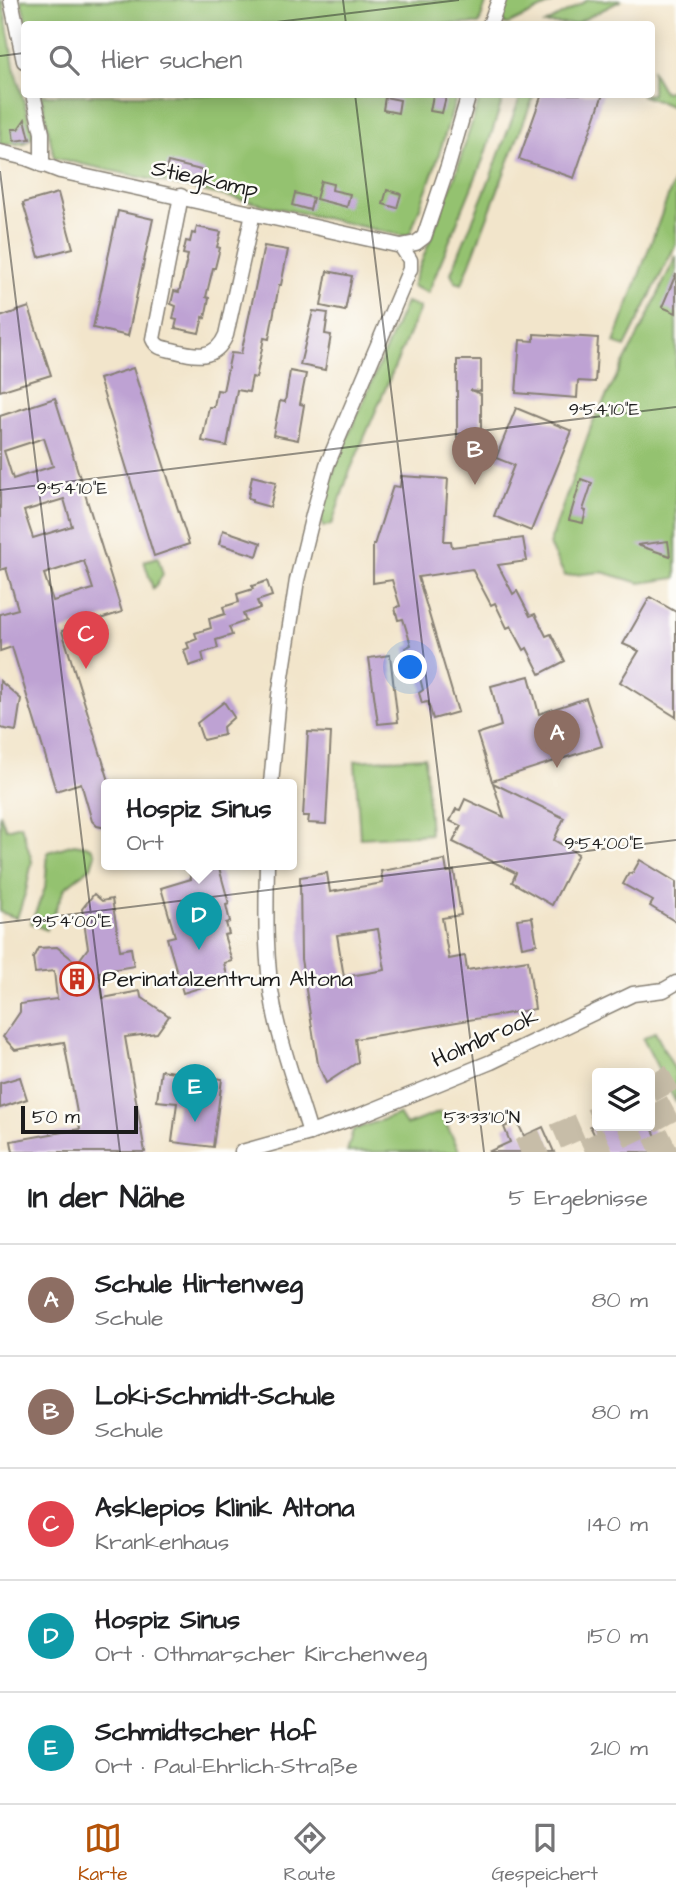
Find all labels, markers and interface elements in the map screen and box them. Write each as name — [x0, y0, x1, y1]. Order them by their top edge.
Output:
search box — [21, 21, 655, 98]
icon: search — [45, 41, 83, 79]
text: Hier suchen — [101, 42, 242, 78]
street label: Stiegkamp — [148, 152, 262, 207]
text: 9°54'10"E — [569, 397, 640, 422]
pin: B — [452, 427, 498, 485]
text: 9°54'10"E — [37, 476, 108, 501]
pin: C — [63, 611, 109, 669]
your location — [393, 650, 427, 684]
pin: A — [534, 710, 580, 768]
popup — [101, 779, 297, 870]
text: Hospiz Sinus — [126, 791, 272, 827]
text: Ort — [126, 827, 164, 859]
text: 9°54'00"E — [564, 831, 644, 856]
pin: D — [176, 892, 222, 950]
text: 9°54'00"E — [32, 909, 112, 934]
building icon: Perinatalzentrum Altona — [58, 960, 96, 998]
place label: Perinatalzentrum Altona — [102, 963, 353, 995]
street label: Holmbrook — [426, 1000, 544, 1076]
pin: E — [172, 1064, 218, 1122]
map controls — [592, 1068, 655, 1131]
button: layers — [592, 1068, 655, 1131]
scale bar — [21, 1103, 138, 1135]
text: 50 m — [32, 1104, 80, 1131]
text: 53°33'10"N — [444, 1105, 520, 1130]
text: In der Nähe — [28, 1177, 185, 1219]
text: 5 Ergebnisse — [508, 1182, 648, 1214]
text: Schule Hirtenweg — [95, 1266, 303, 1302]
text: A — [44, 1284, 58, 1316]
text: 80 m — [591, 1284, 648, 1316]
text: Schule — [95, 1302, 163, 1334]
text: Loki-Schmidt-Schule — [95, 1378, 335, 1414]
text: B — [43, 1396, 59, 1428]
text: 80 m — [591, 1396, 648, 1428]
text: Schule — [95, 1414, 163, 1446]
text: Asklepios Klinik Altona — [95, 1490, 355, 1526]
text: C — [43, 1508, 59, 1540]
text: 140 m — [588, 1508, 648, 1540]
text: Krankenhaus — [95, 1526, 229, 1558]
text: Hospiz Sinus — [95, 1602, 240, 1638]
text: D — [44, 1620, 58, 1652]
text: 150 m — [587, 1620, 648, 1652]
text: Ort · Othmarscher Kirchenweg — [95, 1638, 427, 1670]
text: Schmidtscher Hof — [95, 1714, 316, 1750]
text: E — [44, 1732, 58, 1764]
text: 210 m — [590, 1732, 648, 1764]
text: Ort · Paul-Ehrlich-Straße — [95, 1750, 358, 1782]
tab: Karte — [78, 1819, 128, 1888]
tab: Route — [284, 1819, 335, 1888]
tab: Gespeichert — [491, 1819, 598, 1888]

